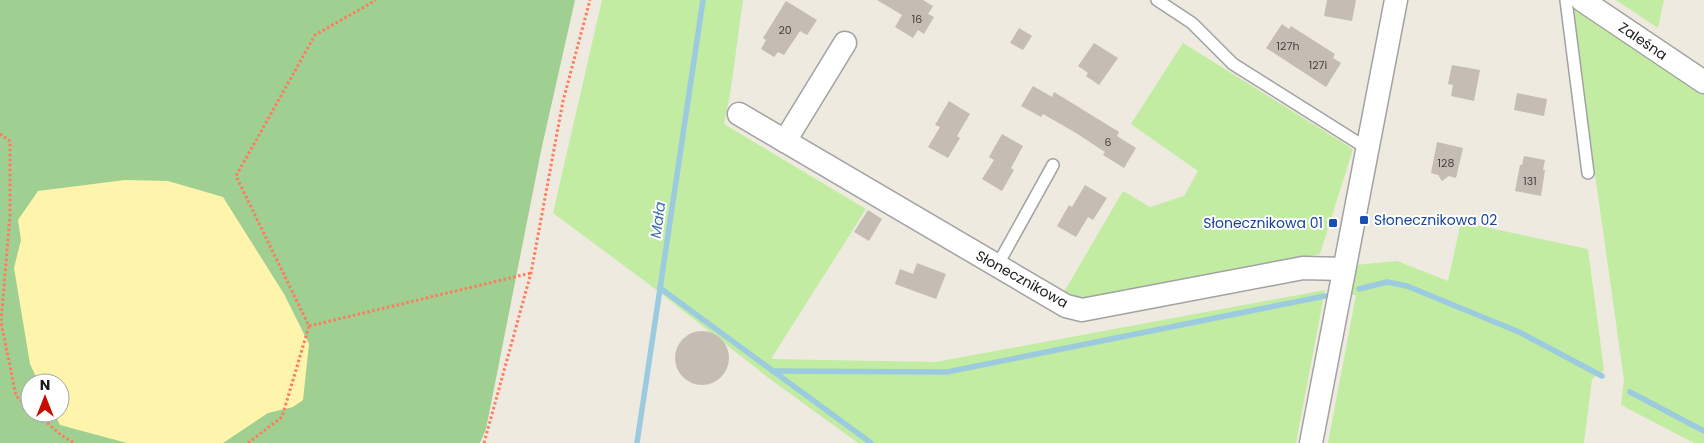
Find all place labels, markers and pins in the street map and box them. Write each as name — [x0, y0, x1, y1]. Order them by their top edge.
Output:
place label: Słonecznikowa 02 — [1374, 210, 1497, 230]
place label: Słonecznikowa 01 — [1203, 213, 1323, 233]
marker: Słonecznikowa 02 — [1358, 214, 1370, 226]
marker: Słonecznikowa 01 — [1327, 217, 1339, 229]

